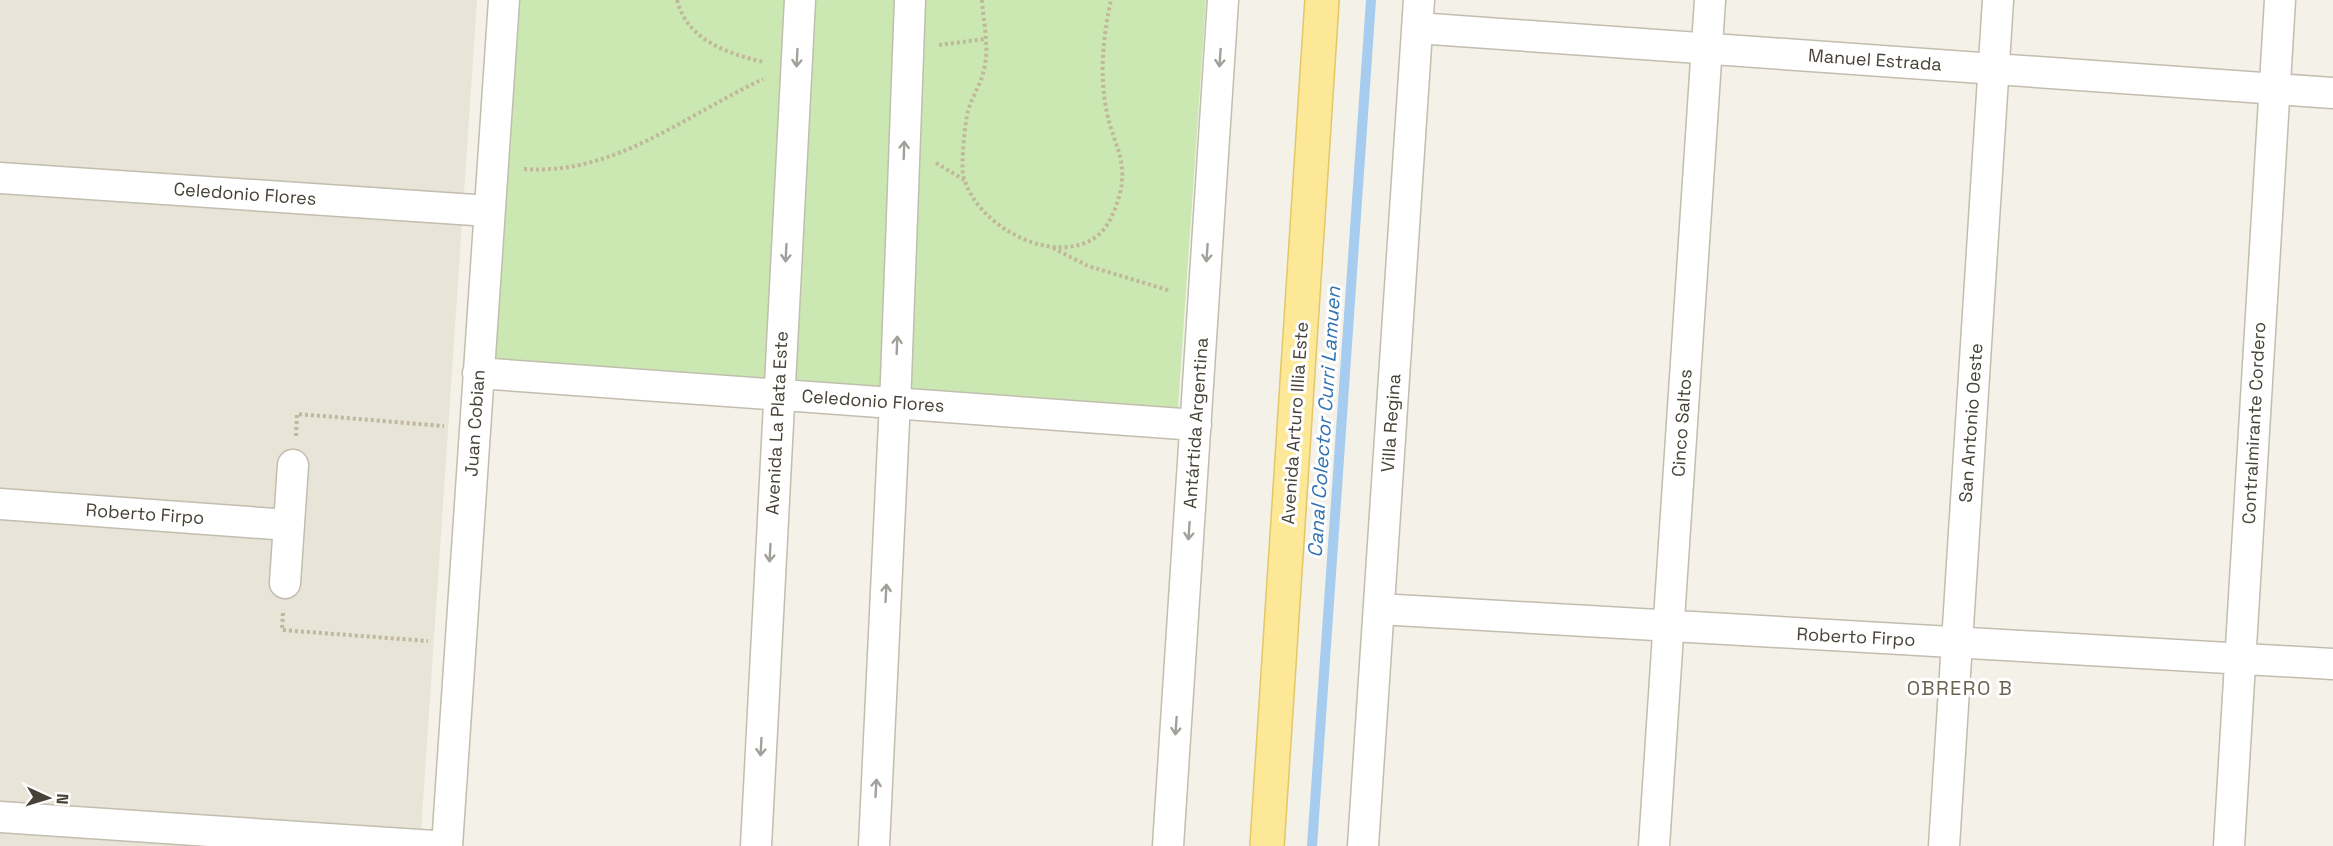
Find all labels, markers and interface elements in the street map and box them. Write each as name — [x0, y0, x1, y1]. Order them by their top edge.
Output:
street label: Manuel Estrada — [1808, 43, 1943, 76]
one-way arrow — [791, 48, 802, 68]
one-way arrow — [1214, 48, 1225, 68]
one-way arrow — [899, 140, 910, 160]
street label: Celedonio Flores — [173, 177, 317, 210]
one-way arrow — [1201, 242, 1212, 262]
one-way arrow — [780, 243, 791, 263]
water label: Canal Colector Curri Lamuen — [1302, 285, 1346, 558]
street label: Avenida Arturo Illia Este — [1276, 321, 1313, 525]
street label: Contralmirante Cordero — [2237, 321, 2270, 525]
street label: Avenida La Plata Este — [760, 330, 793, 515]
one-way arrow — [892, 335, 903, 355]
street label: Antártida Argentina — [1178, 337, 1213, 509]
street label: San Antonio Oeste — [1953, 342, 1988, 503]
street label: Cinco Saltos — [1666, 368, 1697, 478]
street label: Juan Cobian — [459, 369, 490, 477]
street label: Villa Regina — [1376, 373, 1405, 473]
street label: Celedonio Flores — [801, 384, 945, 417]
street label: Roberto Firpo — [85, 498, 205, 529]
one-way arrow — [1183, 521, 1194, 541]
one-way arrow — [765, 542, 776, 562]
one-way arrow — [880, 583, 891, 603]
street label: Roberto Firpo — [1796, 622, 1916, 651]
district label: OBRERO B — [1907, 675, 2013, 701]
one-way arrow — [1170, 715, 1181, 735]
one-way arrow — [755, 737, 766, 757]
north arrow — [18, 768, 78, 828]
one-way arrow — [871, 778, 882, 798]
text: N — [52, 793, 73, 805]

